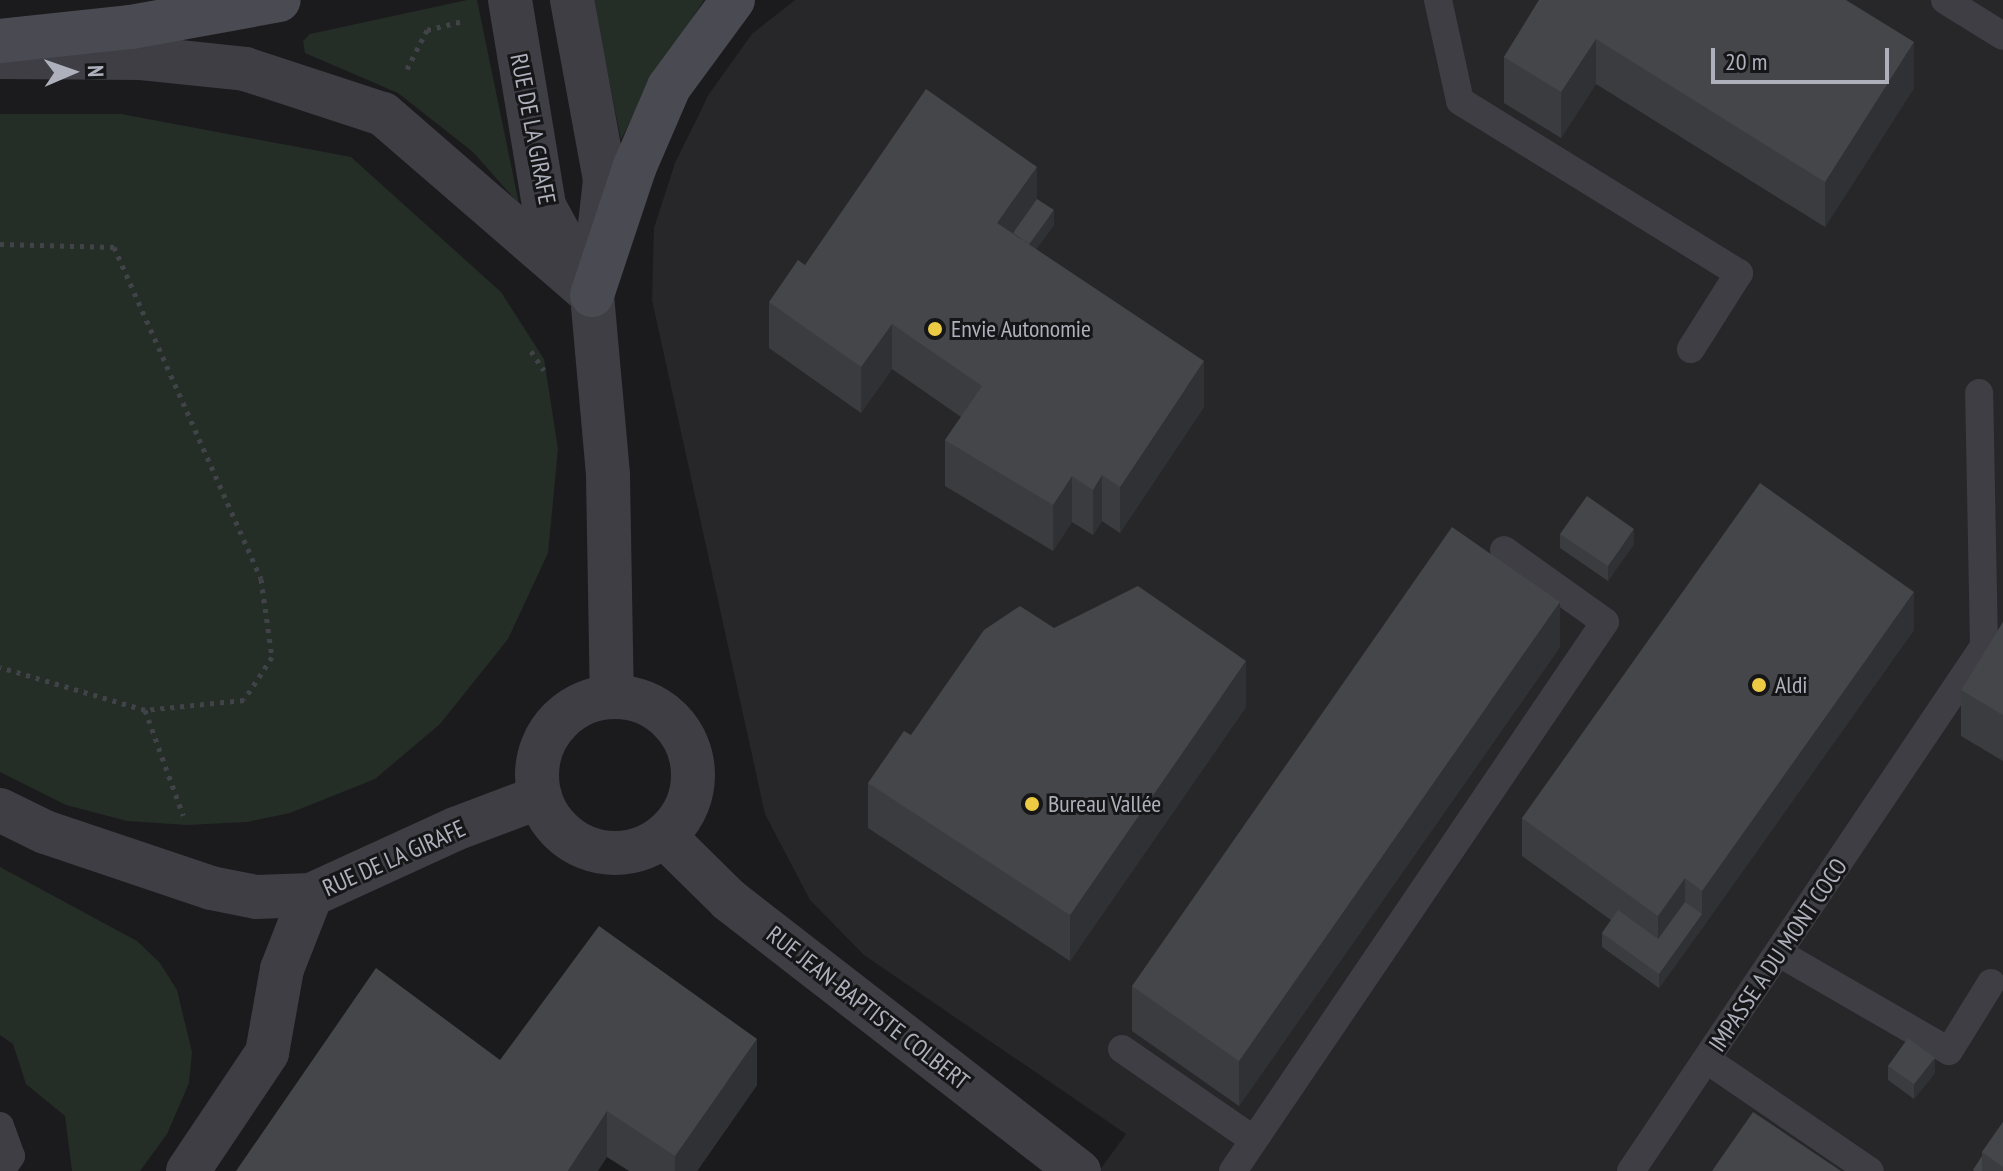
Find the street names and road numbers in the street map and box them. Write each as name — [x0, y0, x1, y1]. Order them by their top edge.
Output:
street label: RUE DE LA GIRAFE — [504, 51, 562, 207]
street label: RUE DE LA GIRAFE — [318, 814, 470, 902]
street label: IMPASSE A DU MONT COCO — [1702, 852, 1854, 1058]
street label: RUE JEAN-BAPTISTE COLBERT — [761, 920, 975, 1096]

